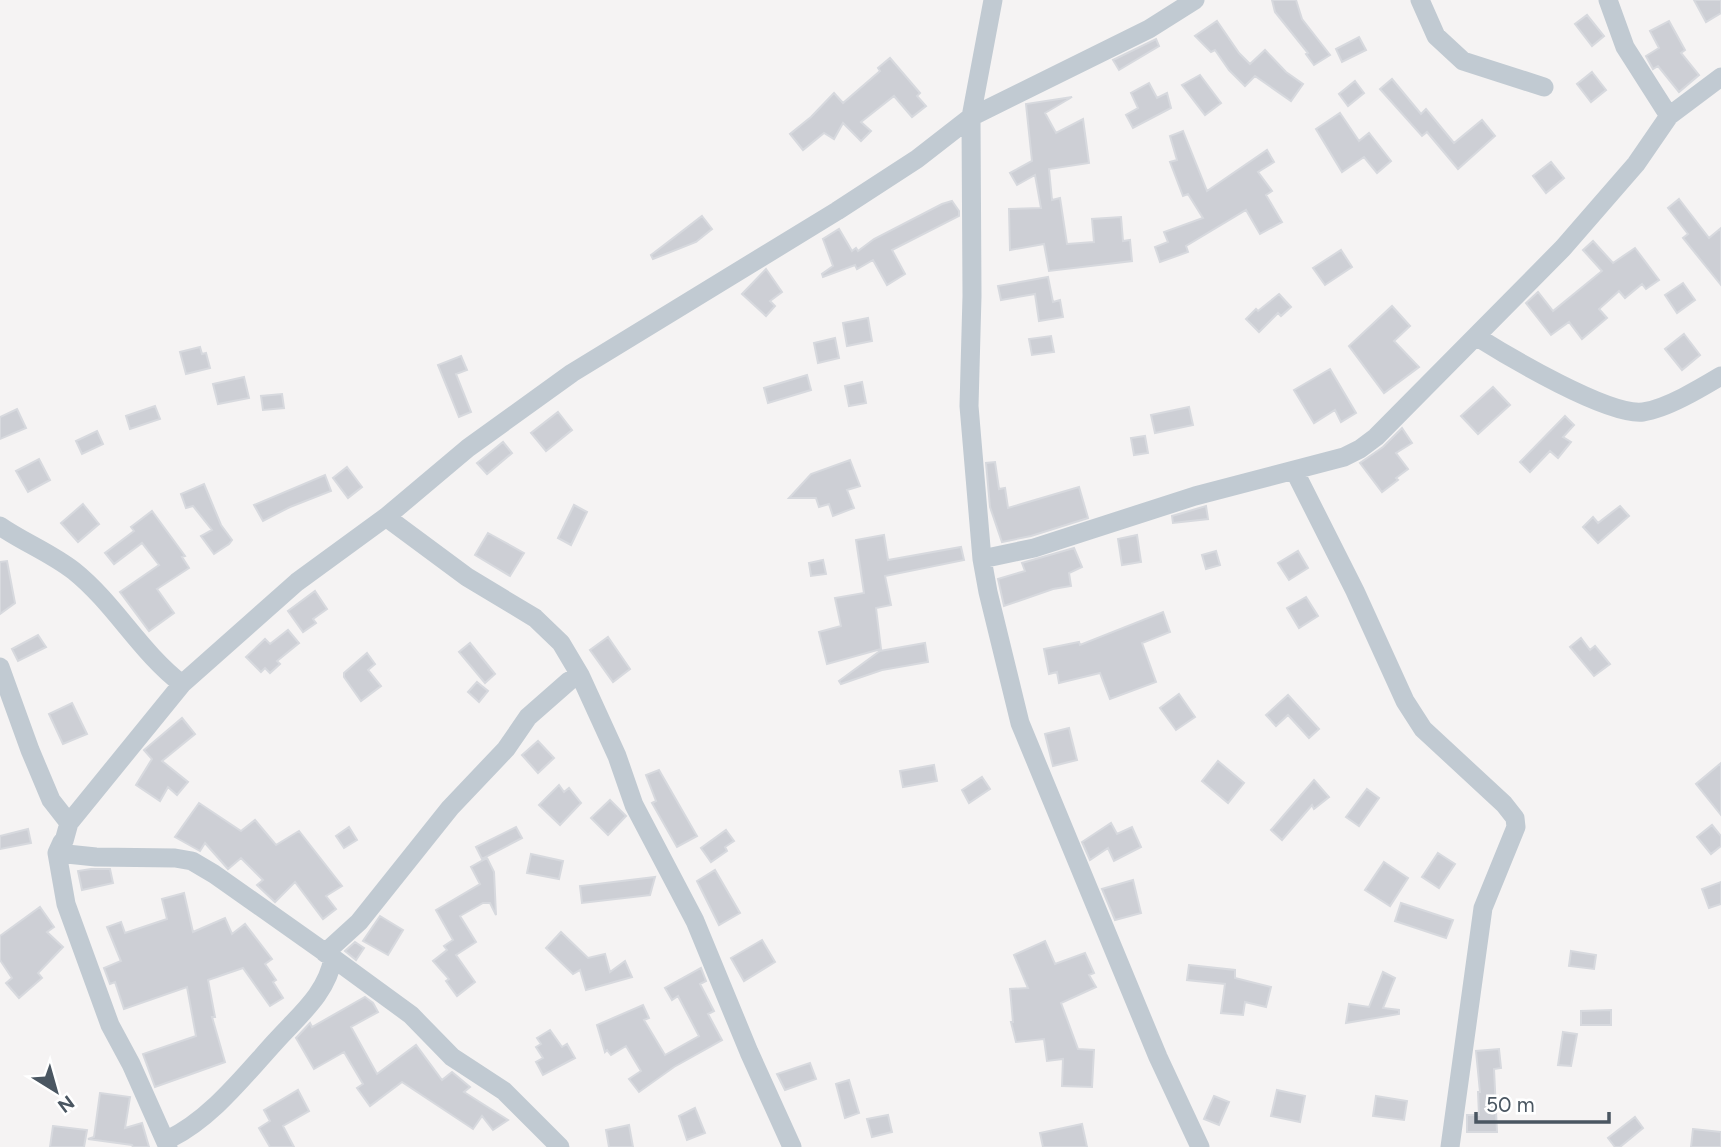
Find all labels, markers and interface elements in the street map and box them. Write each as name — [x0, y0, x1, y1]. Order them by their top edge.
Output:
north arrow — [21, 1056, 91, 1126]
scale bar — [1476, 1080, 1609, 1124]
text: N — [53, 1091, 79, 1118]
text: 50 m — [1486, 1092, 1535, 1117]

